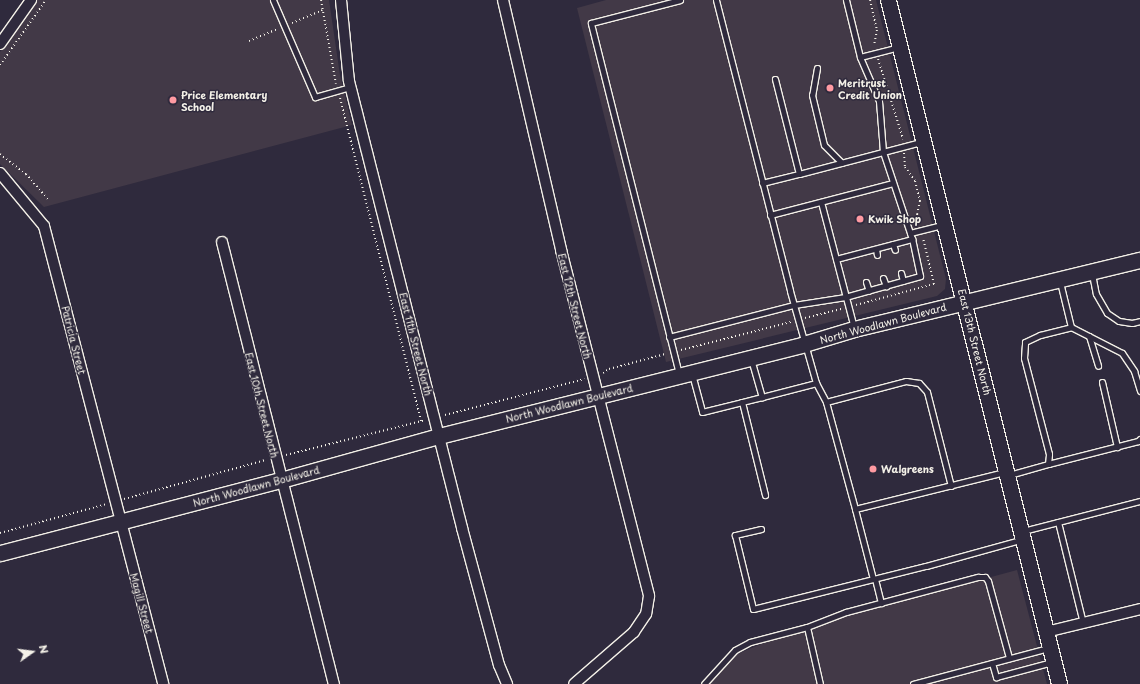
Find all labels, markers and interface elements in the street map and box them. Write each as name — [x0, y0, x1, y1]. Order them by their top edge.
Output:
place label: Meritrust Credit Union — [838, 76, 902, 100]
marker: Meritrust Credit Union — [825, 83, 835, 93]
place label: Price Elementary School — [181, 88, 267, 112]
marker: Price Elementary School — [168, 95, 178, 105]
place label: Kwik Shop — [868, 213, 921, 225]
marker: Kwik Shop — [855, 214, 865, 224]
street label: East 12th Street North — [556, 251, 594, 361]
street label: East 13th Street North — [956, 288, 994, 396]
street label: East 11th Street North — [397, 291, 435, 397]
street label: North Woodlawn Boulevard — [818, 300, 948, 346]
street label: Patricia Street — [60, 304, 88, 376]
street label: East 10th Street North — [243, 350, 281, 460]
street label: North Woodlawn Boulevard — [504, 381, 634, 425]
street label: North Woodlawn Boulevard — [191, 463, 321, 509]
place label: Walgreens — [881, 463, 934, 475]
marker: Walgreens — [868, 464, 878, 474]
street label: Magill Street — [128, 571, 156, 635]
north arrow — [12, 632, 52, 672]
text: N — [35, 643, 53, 655]

